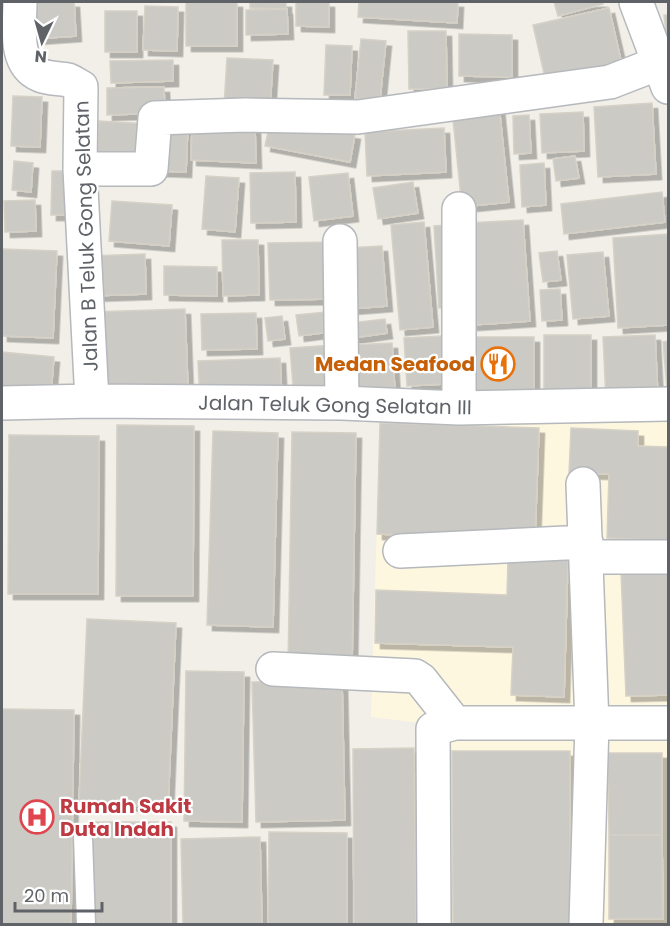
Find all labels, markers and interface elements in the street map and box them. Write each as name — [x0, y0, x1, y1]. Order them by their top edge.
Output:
north arrow — [12, 12, 72, 72]
text: N — [34, 44, 48, 68]
street label: Jalan B Teluk Gong Selatan — [67, 100, 105, 372]
restaurant icon: Medan Seafood — [480, 346, 516, 382]
place label: Medan Seafood — [315, 350, 475, 378]
street label: Jalan Teluk Gong Selatan III — [198, 389, 472, 421]
place label: Rumah Sakit Duta Indah — [60, 792, 191, 843]
hospital icon: Rumah Sakit Duta Indah — [19, 799, 55, 835]
scale bar — [15, 875, 102, 913]
text: 20 m — [24, 883, 69, 908]

